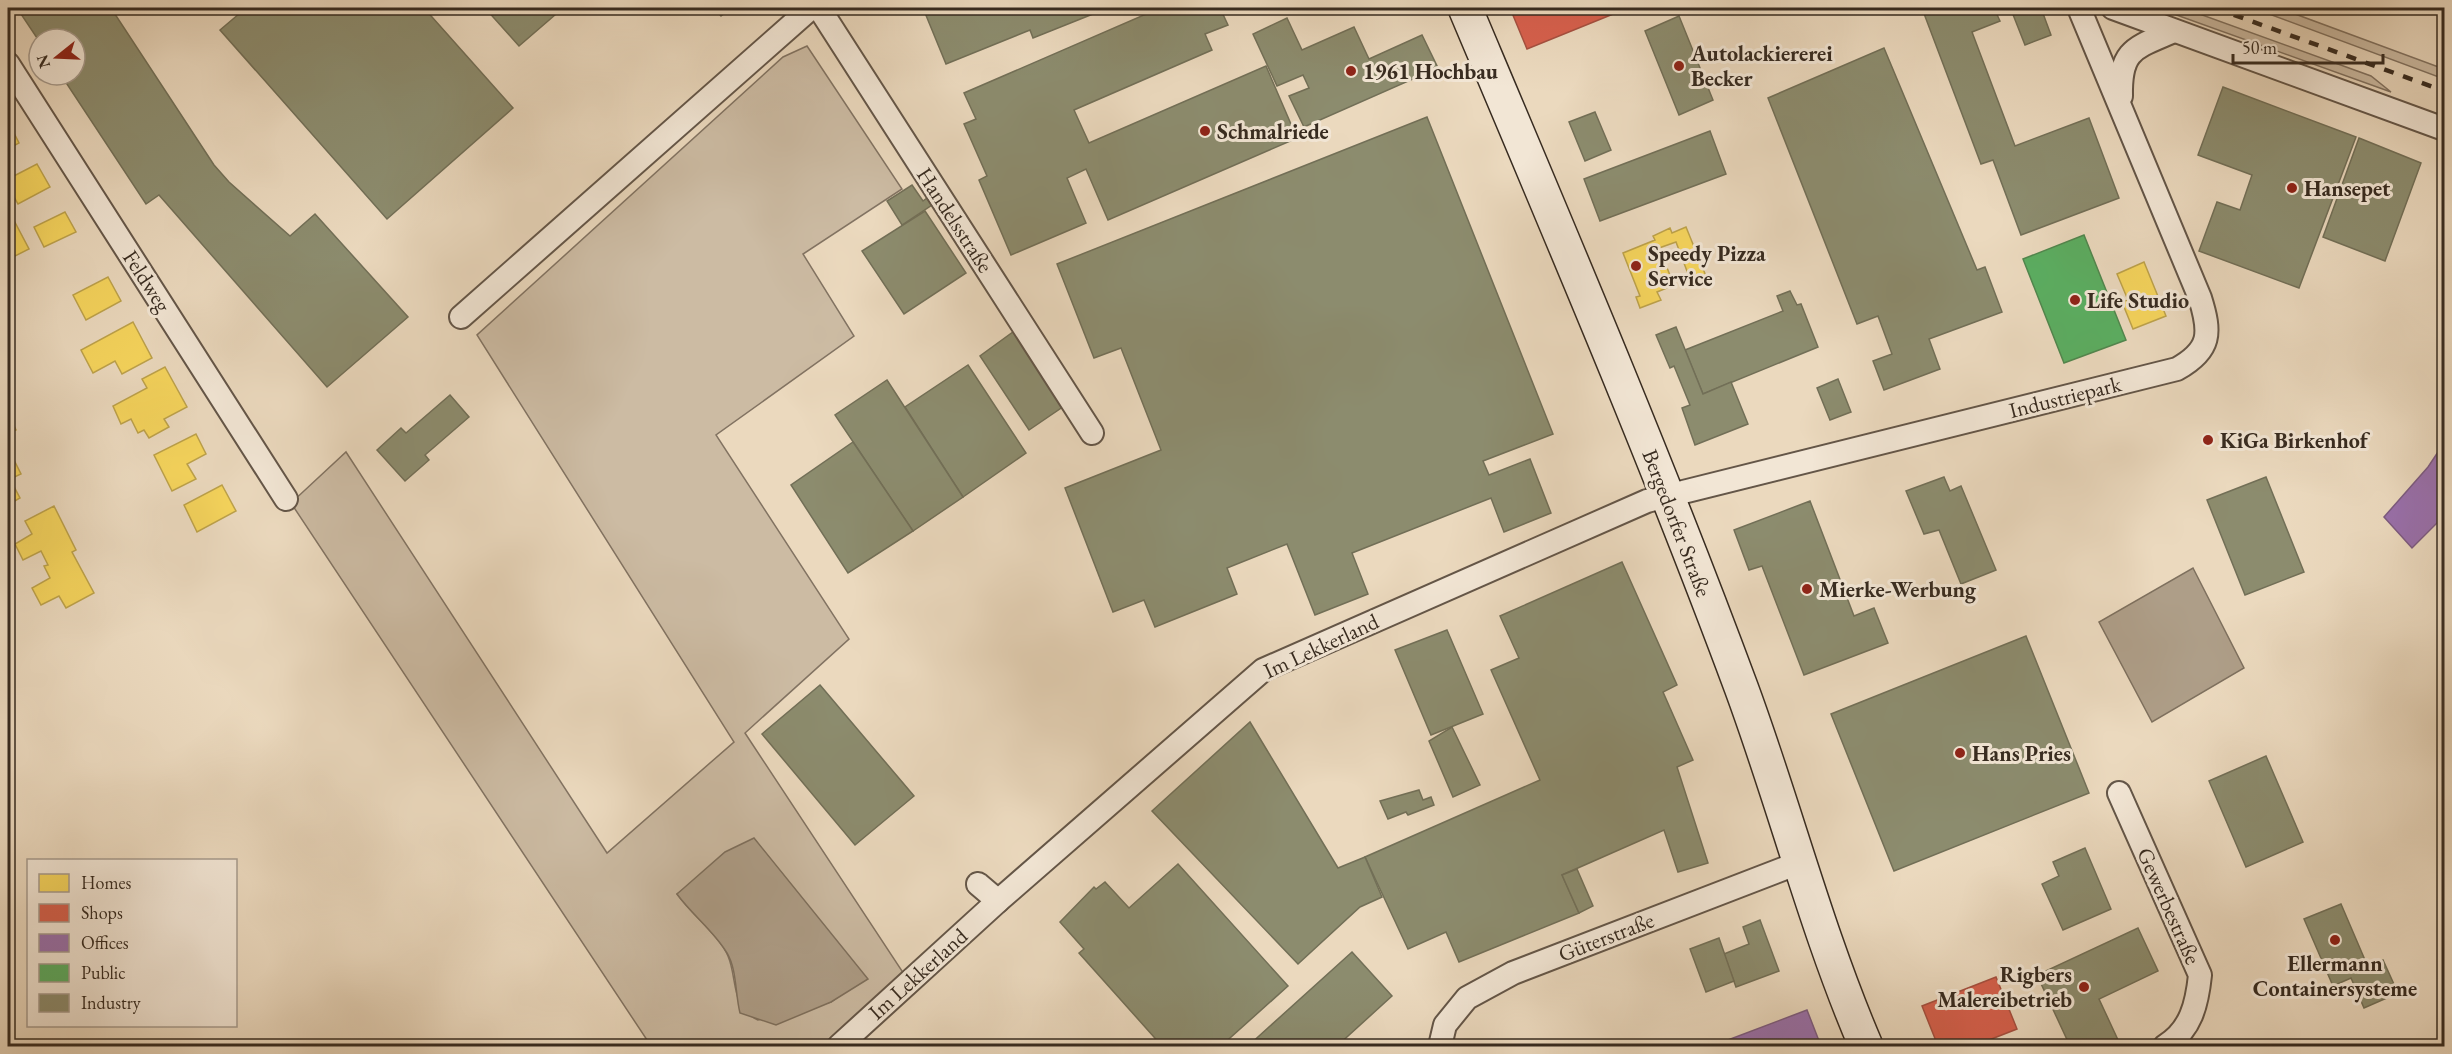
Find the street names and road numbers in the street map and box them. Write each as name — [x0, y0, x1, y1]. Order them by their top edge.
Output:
street label: Handelsstraße — [910, 162, 1000, 279]
street label: Feldweg — [116, 244, 178, 318]
street label: Industriepark — [2006, 369, 2125, 425]
street label: Bergedorfer Straße — [1636, 445, 1719, 601]
street label: Im Lekkerland — [1259, 606, 1384, 685]
street label: Gewerbestraße — [2130, 843, 2208, 969]
street label: Güterstraße — [1554, 905, 1658, 969]
street label: Im Lekkerland — [862, 921, 974, 1026]

